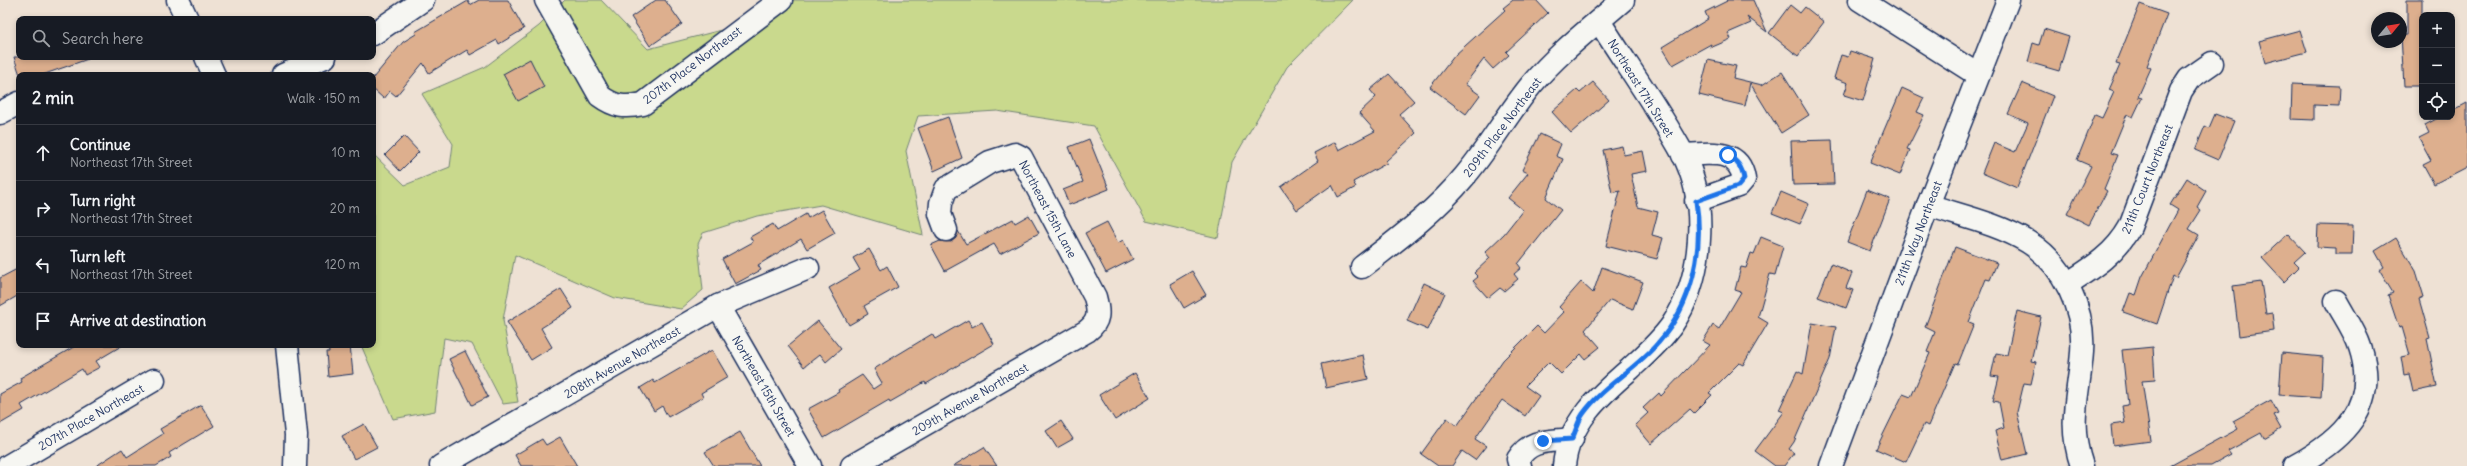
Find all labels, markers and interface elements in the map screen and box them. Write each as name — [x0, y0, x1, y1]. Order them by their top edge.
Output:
north arrow — [2371, 12, 2407, 48]
map controls — [2419, 12, 2455, 120]
button: + — [2419, 12, 2455, 48]
search box — [16, 16, 376, 60]
street label: 207th Place Northeast — [640, 23, 744, 107]
icon: search — [30, 27, 52, 49]
text: Search here — [62, 29, 143, 48]
street label: Northeast 17th Street — [1605, 36, 1677, 140]
button: − — [2419, 48, 2455, 84]
street label: 209th Place Northeast — [1460, 74, 1544, 180]
button: locate — [2419, 84, 2455, 120]
text: 2 min — [32, 87, 74, 109]
text: Walk · 150 m — [287, 90, 360, 107]
street label: 211th Court Northeast — [2118, 122, 2176, 236]
text: Continue — [70, 135, 131, 154]
icon: ahead — [32, 142, 54, 164]
text: 10 m — [332, 144, 360, 161]
route start — [1719, 146, 1737, 164]
text: Northeast 17th Street — [70, 154, 192, 171]
street label: Northeast 15th Lane — [1016, 157, 1080, 261]
street label: 211th Way Northeast — [1891, 179, 1945, 287]
text: Turn right — [70, 191, 135, 210]
icon: right — [32, 198, 54, 220]
text: 20 m — [330, 200, 360, 217]
text: Northeast 17th Street — [70, 210, 192, 227]
text: Turn left — [70, 247, 125, 266]
icon: left — [32, 254, 54, 276]
text: 120 m — [325, 256, 360, 273]
text: Northeast 17th Street — [70, 266, 192, 283]
icon: arrive — [32, 310, 54, 332]
text: Arrive at destination — [70, 311, 206, 330]
street label: 208th Avenue Northeast — [561, 323, 683, 401]
street label: Northeast 15th Street — [729, 333, 799, 439]
street label: 209th Avenue Northeast — [909, 360, 1031, 438]
street label: 207th Place Northeast — [35, 381, 147, 453]
route end — [1534, 432, 1552, 450]

